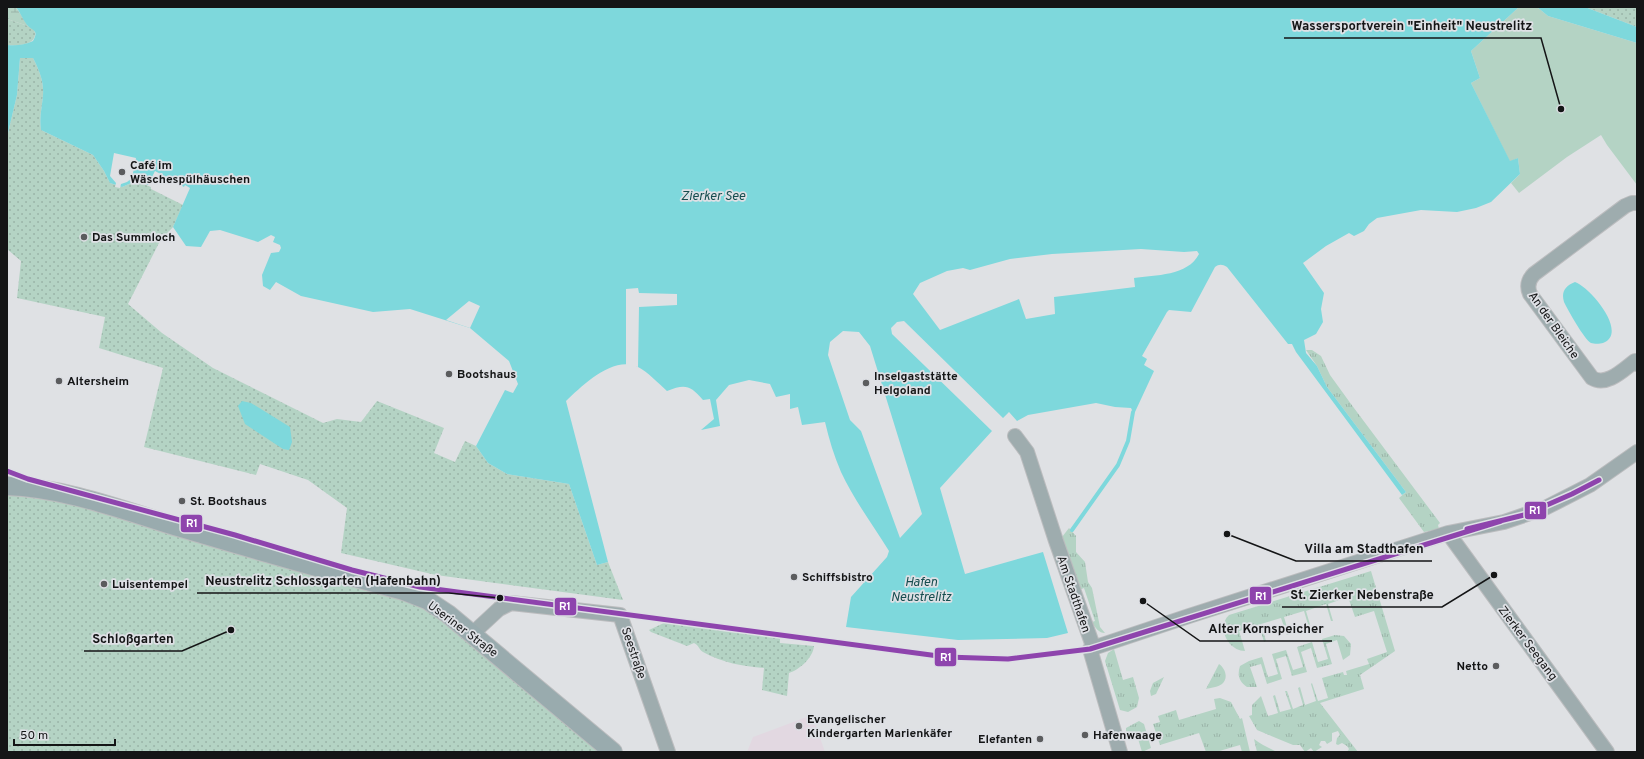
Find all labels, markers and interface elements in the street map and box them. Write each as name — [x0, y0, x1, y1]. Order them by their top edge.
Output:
callout: Wassersportverein "Einheit" Neustrelitz — [1284, 13, 1541, 38]
text: Wassersportverein "Einheit" Neustrelitz — [1292, 19, 1532, 35]
place label: Café im Wäschespülhäuschen — [130, 158, 250, 188]
marker: Café im Wäschespülhäuschen — [117, 167, 127, 177]
water label: Zierker See — [681, 189, 746, 205]
place label: Das Summloch — [92, 230, 175, 246]
marker: Das Summloch — [79, 232, 89, 242]
street label: An der Bleiche — [1524, 289, 1582, 362]
place label: Bootshaus — [457, 367, 516, 383]
marker: Bootshaus — [444, 369, 454, 379]
place label: Inselgaststätte Helgoland — [874, 369, 958, 399]
place label: Altersheim — [67, 374, 129, 390]
marker: Altersheim — [54, 376, 64, 386]
marker: Inselgaststätte Helgoland — [861, 378, 871, 388]
place label: St. Bootshaus — [190, 494, 267, 510]
marker: St. Bootshaus — [177, 496, 187, 506]
line badge: R1 — [1524, 501, 1547, 520]
text: R1 — [1529, 504, 1541, 518]
line badge: R1 — [180, 514, 203, 533]
text: R1 — [186, 517, 198, 531]
callout: Villa am Stadthafen — [1296, 536, 1432, 561]
text: Villa am Stadthafen — [1304, 542, 1424, 558]
street label: Am Stadthafen — [1052, 554, 1094, 635]
callout: Neustrelitz Schlossgarten (Hafenbahn) — [197, 568, 449, 593]
place label: Schiffsbistro — [802, 570, 873, 586]
marker: Schiffsbistro — [789, 572, 799, 582]
text: Neustrelitz Schlossgarten (Hafenbahn) — [205, 574, 441, 590]
water label: Hafen Neustrelitz — [891, 575, 952, 606]
place label: Luisentempel — [112, 577, 188, 593]
marker: Luisentempel — [99, 579, 109, 589]
callout: St. Zierker Nebenstraße — [1282, 582, 1442, 607]
line badge: R1 — [1249, 586, 1272, 605]
text: St. Zierker Nebenstraße — [1290, 588, 1434, 604]
text: R1 — [1255, 590, 1267, 604]
line badge: R1 — [554, 597, 577, 616]
street label: Useriner Straße — [424, 598, 501, 661]
text: R1 — [559, 600, 571, 614]
street label: Zierker Seegang — [1494, 603, 1561, 684]
callout: Alter Kornspeicher — [1200, 616, 1332, 641]
text: Alter Kornspeicher — [1208, 622, 1324, 638]
street label: Seestraße — [617, 625, 649, 681]
callout: Schloßgarten — [84, 626, 182, 651]
text: Schloßgarten — [92, 632, 174, 648]
line badge: R1 — [934, 647, 957, 667]
text: R1 — [940, 651, 952, 665]
place label: Netto — [1457, 659, 1488, 675]
marker: Netto — [1491, 661, 1501, 671]
place label: Evangelischer Kindergarten Marienkäfer — [807, 712, 952, 742]
scale bar — [14, 721, 115, 747]
marker: Evangelischer Kindergarten Marienkäfer — [794, 721, 804, 731]
text: 50 m — [20, 728, 48, 744]
place label: Hafenwaage — [1093, 728, 1162, 744]
marker: Hafenwaage — [1080, 730, 1090, 740]
place label: Elefanten — [978, 732, 1032, 748]
marker: Elefanten — [1035, 734, 1045, 744]

